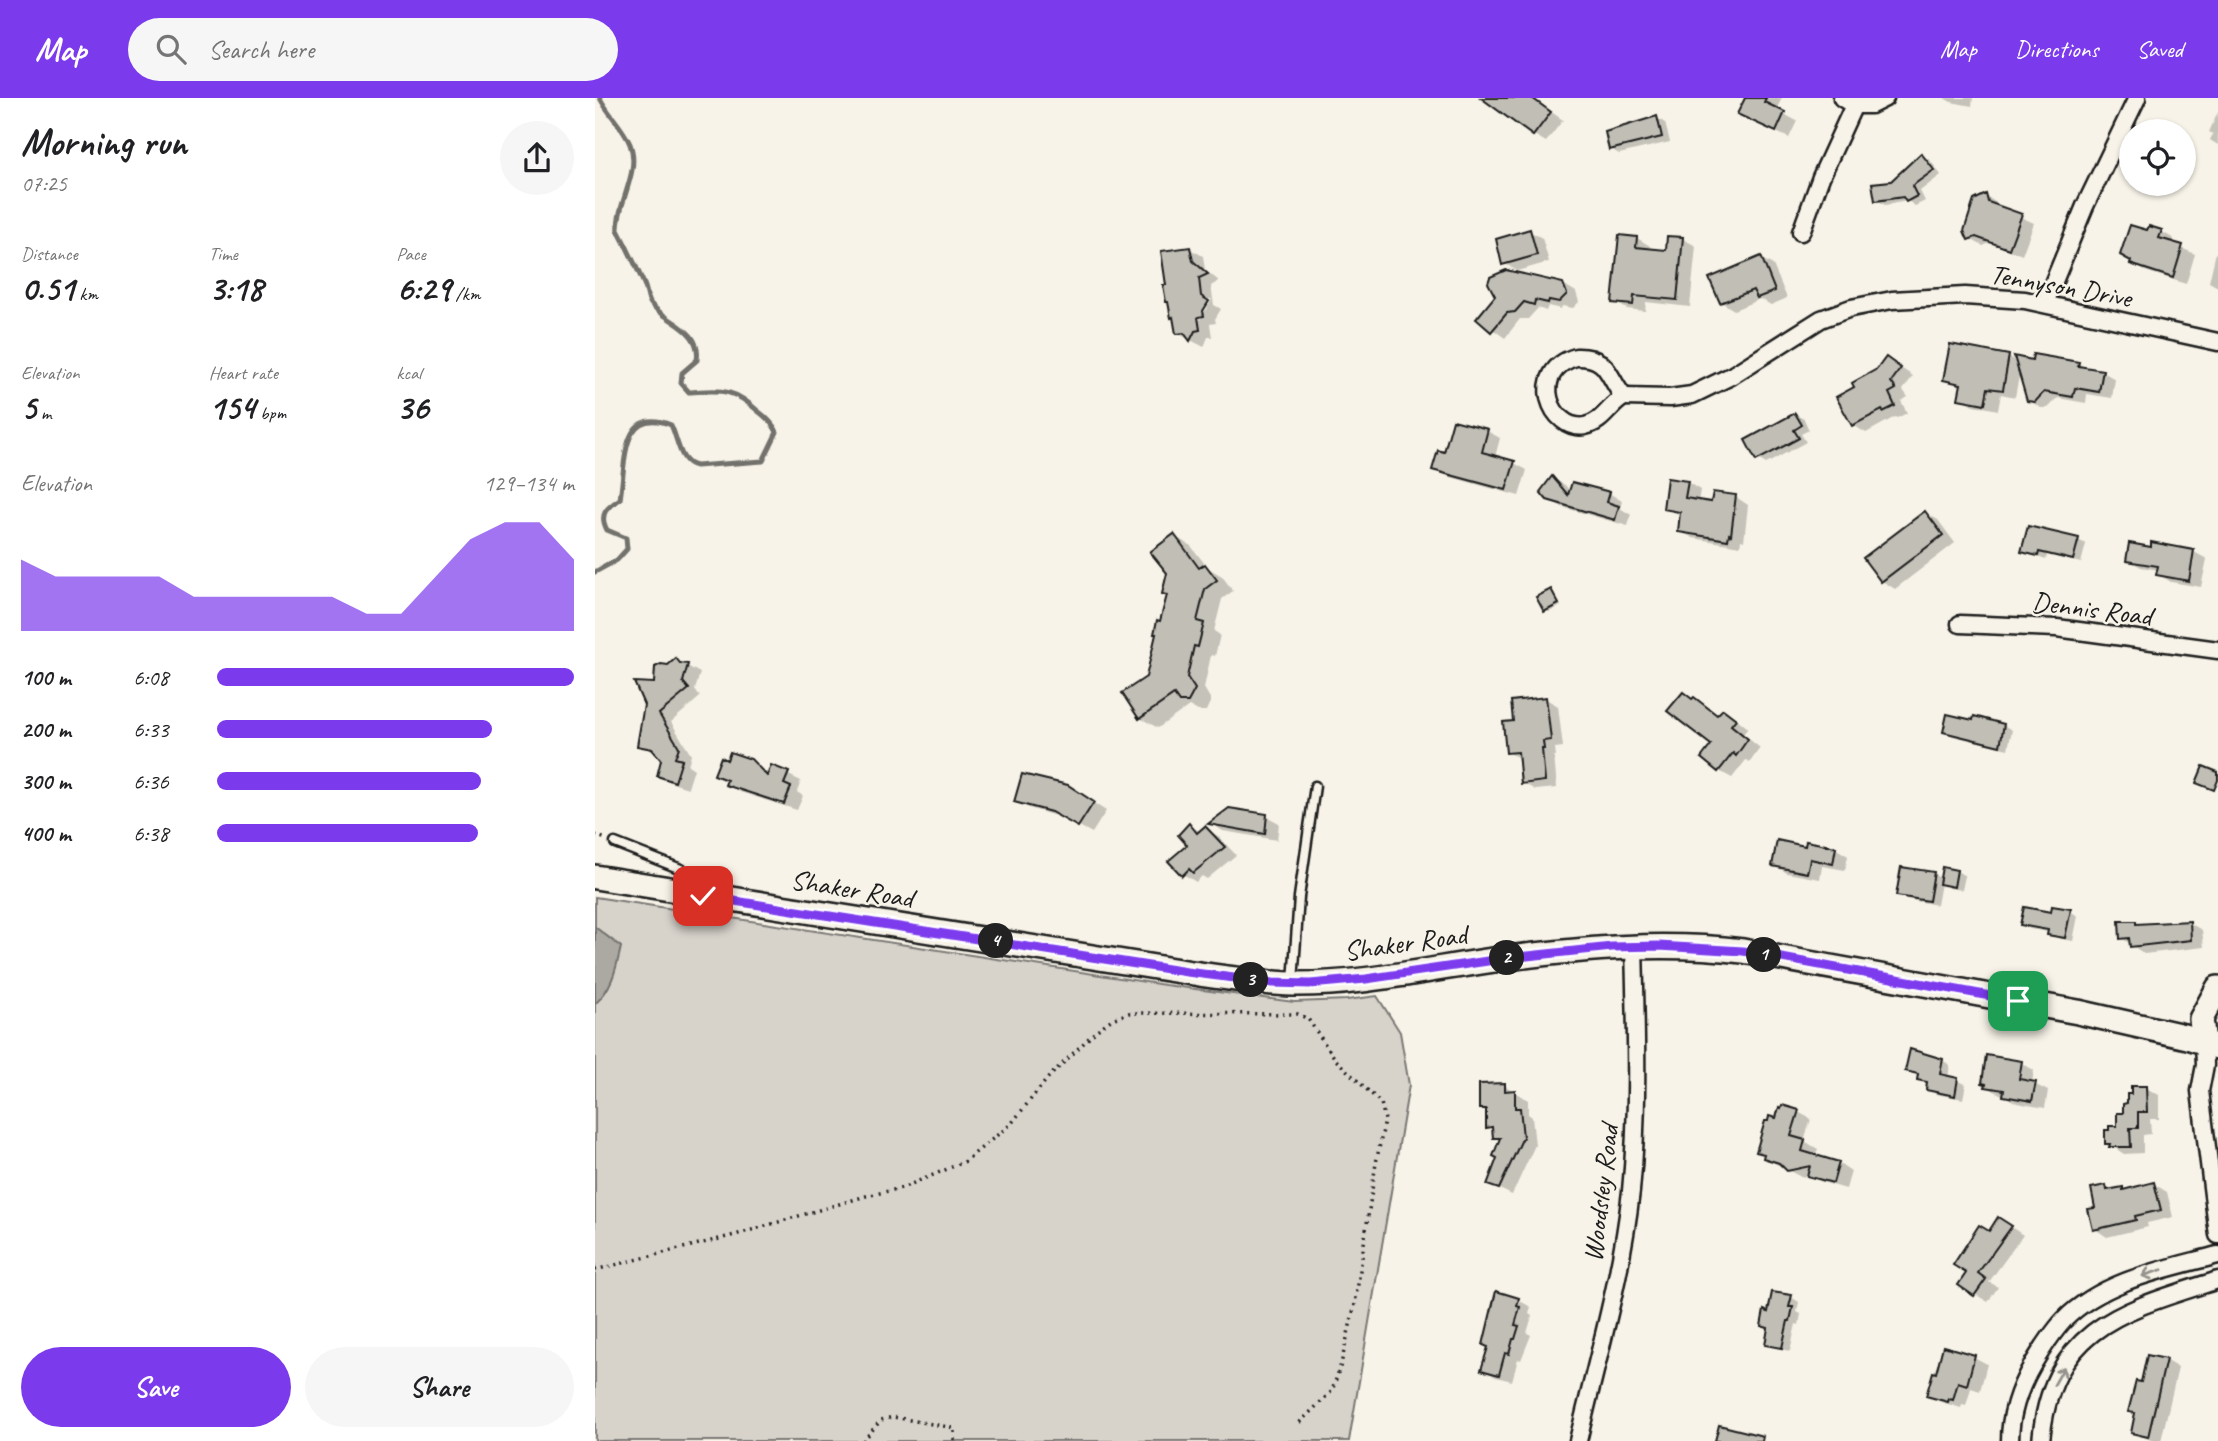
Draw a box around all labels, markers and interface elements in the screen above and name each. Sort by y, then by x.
search box [128,18,618,81]
text: Map [35,28,86,70]
icon: search [152,30,190,68]
text: Search here [208,33,314,66]
text: Map [1940,34,1977,64]
text: Directions [2015,34,2098,64]
text: Saved [2136,34,2183,64]
text: Morning run [21,119,187,166]
map controls [2119,119,2196,196]
button: locate [2119,119,2196,196]
button: share [500,121,574,195]
text: 07:25 [21,169,67,198]
text: Distance [21,242,78,266]
text: Time [209,242,238,266]
text: Pace [396,242,426,266]
street label: Tennyson Drive [1988,256,2136,315]
text: 0.51 [21,266,75,311]
text: 3:18 [209,266,263,311]
text: 6:29 [396,266,451,311]
text: km [75,282,98,306]
text: /km [451,282,480,306]
text: Elevation [21,361,79,385]
text: Heart rate [209,361,278,385]
text: kcal [396,361,421,385]
text: 5 [21,385,36,430]
text: 154 [209,385,255,430]
text: 36 [396,385,429,430]
text: m [36,401,51,425]
text: bpm [255,401,286,425]
text: Elevation [21,469,92,498]
text: 129–134 m [483,469,574,498]
street label: Dennis Road [2030,584,2158,634]
text: 100 m [21,663,71,692]
text: 6:08 [133,663,169,692]
text: 200 m [21,715,71,744]
text: 6:33 [133,715,169,744]
text: 300 m [21,767,71,796]
text: 6:36 [133,767,169,796]
text: 400 m [21,819,71,848]
text: 6:38 [133,819,169,848]
street label: Shaker Road [788,862,920,916]
pin [673,866,733,926]
icon: check [684,877,722,915]
street label: Shaker Road [1342,916,1473,968]
pin: 4 [979,924,1013,958]
text: 4 [991,928,1000,952]
pin: 1 [1747,938,1781,972]
pin: 2 [1489,940,1525,976]
text: 1 [1759,942,1768,966]
text: 2 [1502,945,1511,969]
pin: 3 [1233,962,1269,998]
text: 3 [1246,967,1255,991]
pin [1988,971,2048,1031]
icon: arrive [1999,982,2037,1020]
street label: Woodsley Road [1575,1119,1627,1263]
one-way arrow [2142,1268,2164,1281]
button: Save [21,1347,291,1427]
button: Share [305,1347,574,1427]
one-way arrow [2053,1366,2066,1387]

